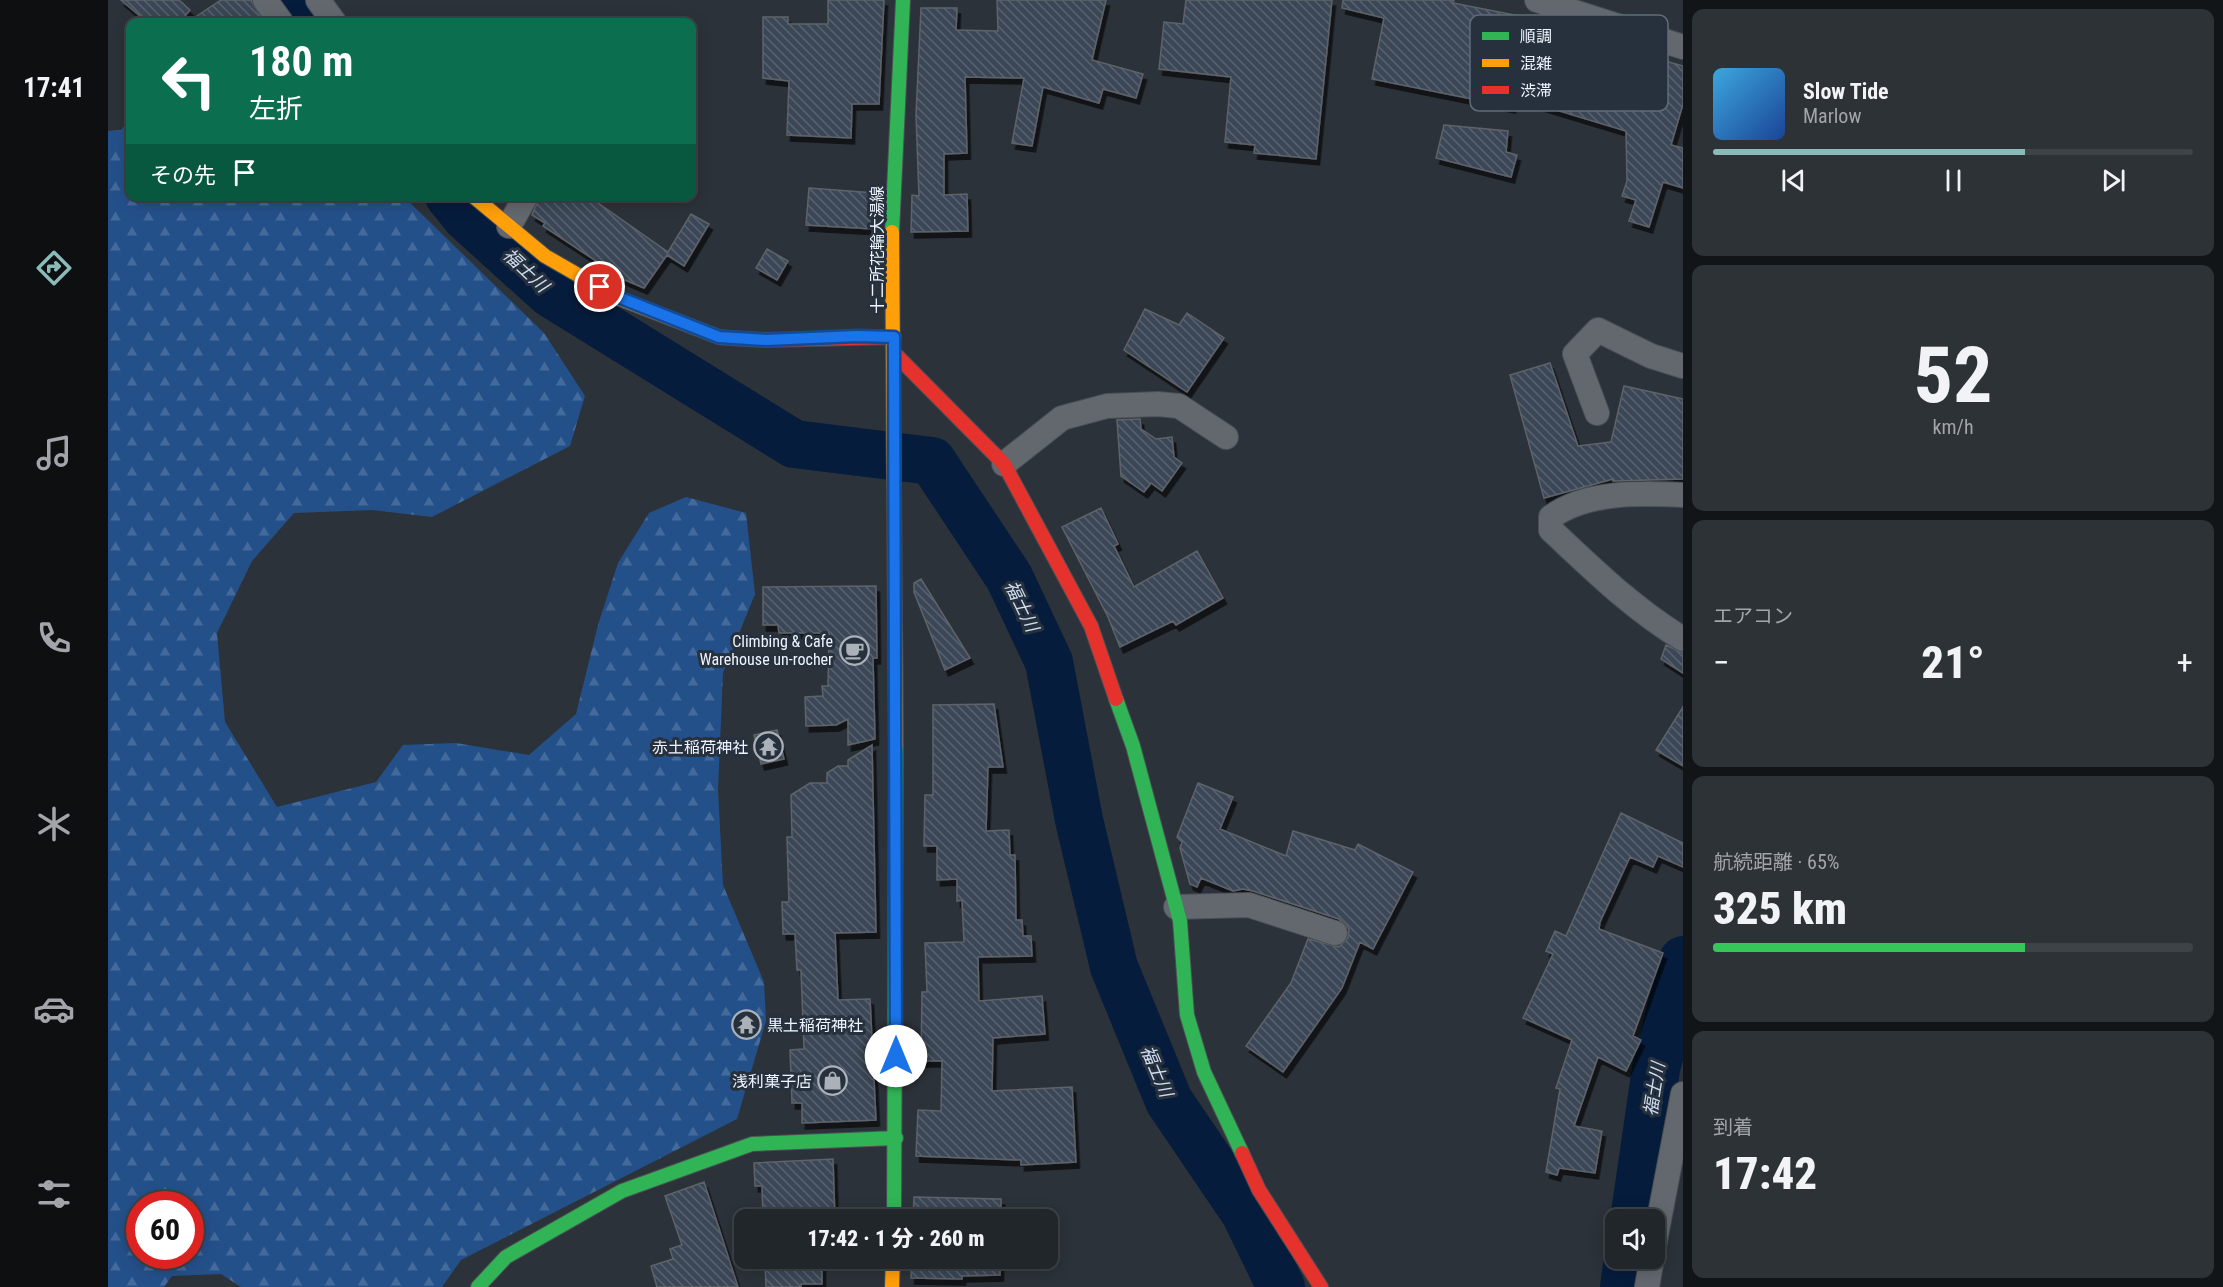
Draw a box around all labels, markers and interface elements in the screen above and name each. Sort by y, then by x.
legend [1470,15,1668,111]
text: 順調 [1520,27,1552,46]
text: 180 m [249,37,354,86]
icon: left [150,42,228,120]
text: 混雑 [1520,54,1552,73]
text: 17:41 [23,72,85,104]
text: Slow Tide [1803,79,1889,104]
text: 渋滞 [1520,81,1552,100]
text: 左折 [249,93,303,125]
text: Marlow [1803,104,1861,128]
icon: arrive [228,156,261,189]
text: その先 [150,163,216,188]
icon: previous [1777,164,1810,197]
icon: pause [1937,164,1970,197]
icon: next [2097,164,2130,197]
street label: 十二所花輪大湯線 [868,186,887,314]
water label: 福士川 [499,244,554,297]
icon: directions [33,247,75,289]
pin [574,261,625,312]
icon: arrive [583,270,616,303]
text: 52 [1914,330,1992,421]
text: km/h [1932,415,1974,439]
icon: music [33,432,75,474]
water label: 福士川 [1001,577,1044,637]
text: エアコン [1713,604,1793,628]
icon: phone [33,617,75,659]
place label: Climbing & Cafe Warehouse un-rocher [700,632,833,669]
cafe icon: Climbing & Cafe Warehouse un-rocher [838,634,870,666]
text: 21° [1921,636,1985,689]
text: − [1713,643,1730,682]
text: + [2177,643,2193,682]
temple icon: 赤土稲荷神社 [753,731,785,763]
place label: 赤土稲荷神社 [652,738,748,757]
icon: climate [33,803,75,845]
text: 航続距離 · 65% [1713,850,1839,874]
text: 325 km [1713,882,1847,935]
icon: car [33,988,75,1030]
temple icon: 黒土稲荷神社 [730,1009,762,1041]
place label: 黒土稲荷神社 [767,1016,863,1035]
position arrow [864,1024,928,1088]
water label: 福士川 [1137,1042,1178,1102]
water label: 福士川 [1639,1059,1669,1117]
shop icon: 浅利菓子店 [817,1065,849,1097]
place label: 浅利菓子店 [732,1072,812,1091]
text: 到着 [1713,1115,1753,1139]
text: 17:42 [1713,1147,1817,1200]
icon: filters [33,1173,75,1215]
speed limit sign: 60 [126,1191,204,1269]
map controls [1605,1209,1665,1269]
button: sound [1605,1209,1665,1269]
text: 17:42 · 1 分 · 260 m [807,1226,985,1251]

